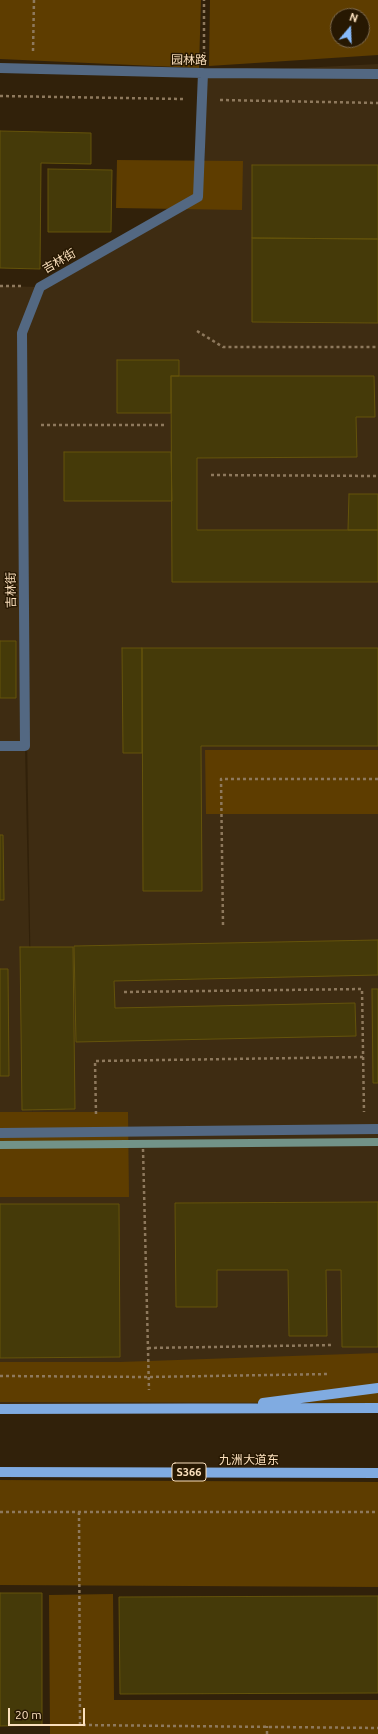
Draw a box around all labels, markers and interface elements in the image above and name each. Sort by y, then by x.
north arrow [330,8,370,48]
text: N [348,11,359,25]
street label: 园林路 [171,52,207,68]
street label: 吉林街 [40,246,78,276]
street label: 吉林街 [3,572,19,608]
street label: 九洲大道东 [219,1453,279,1467]
road number: S366 [172,1463,206,1481]
scale bar [10,1700,87,1726]
text: 20 m [15,1708,42,1721]

